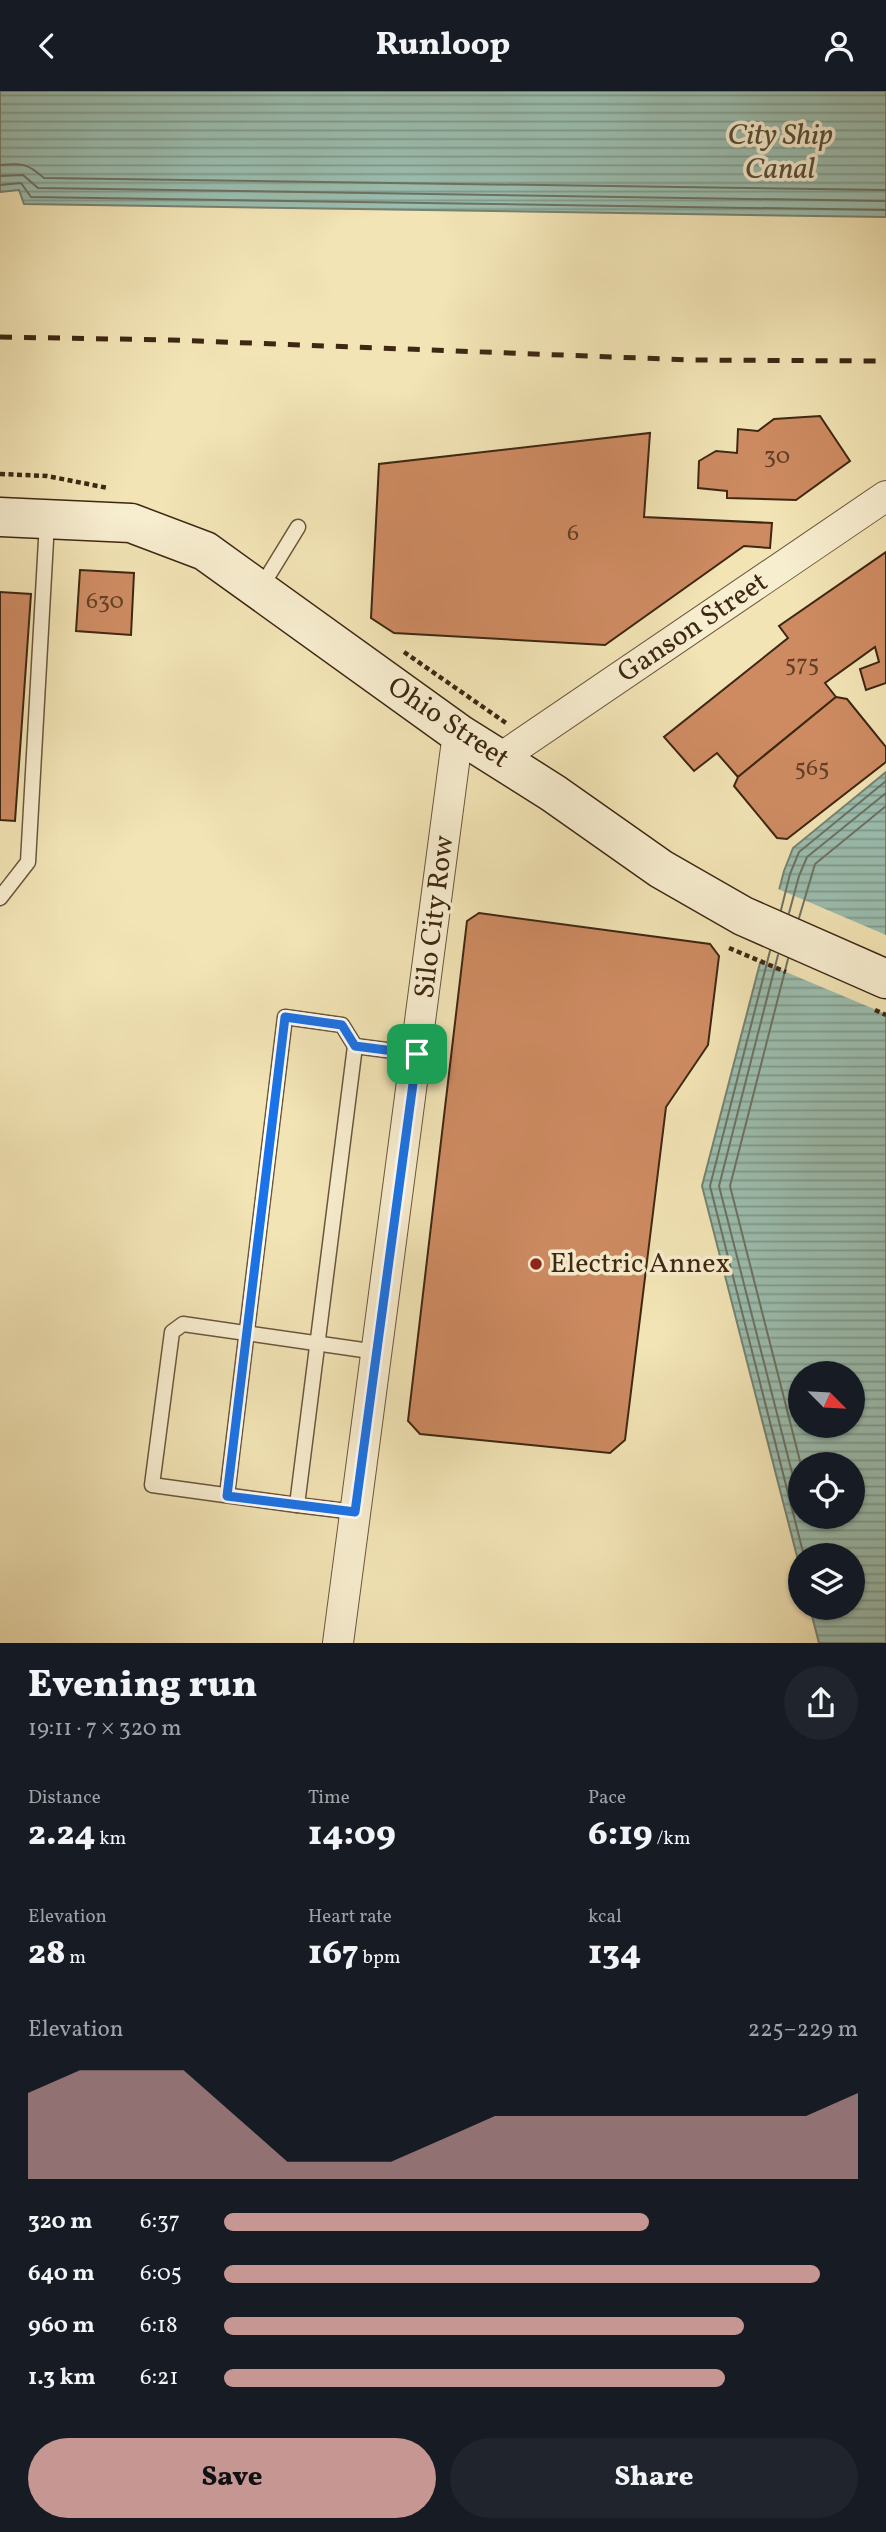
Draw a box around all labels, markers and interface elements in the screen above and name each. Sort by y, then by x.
text: Runloop [376,24,510,68]
icon: back [28,27,66,65]
icon: person [820,27,858,65]
water label: City Ship Canal [727,115,833,191]
house number: 30 [764,440,790,474]
house number: 6 [567,517,579,551]
street label: Ganson Street [610,563,776,693]
house number: 630 [86,585,124,619]
house number: 575 [785,648,819,682]
street label: Ohio Street [379,668,517,778]
house number: 565 [794,752,830,786]
street label: Silo City Row [406,833,464,1001]
pin [387,1024,447,1084]
icon: arrive [398,1035,436,1073]
place label: Electric Annex [550,1245,730,1284]
marker: Electric Annex [528,1256,544,1272]
north arrow [788,1361,864,1439]
map controls [788,1361,865,1620]
button: locate [788,1452,865,1529]
button: layers [788,1543,865,1620]
text: Evening run [28,1660,258,1713]
button: share [784,1666,858,1740]
text: 19:11 · 7 × 320 m [28,1713,182,1745]
text: Distance [28,1785,101,1811]
text: Time [308,1785,350,1811]
text: Pace [588,1785,626,1811]
text: 2.24 [28,1811,95,1859]
text: 14:09 [308,1811,396,1859]
text: 6:19 [588,1811,653,1859]
text: km [95,1826,126,1852]
text: /km [653,1826,690,1852]
text: Elevation [28,1904,107,1930]
text: Heart rate [308,1904,392,1930]
text: kcal [588,1904,622,1930]
text: 28 [28,1930,66,1978]
text: 167 [308,1930,359,1978]
text: 134 [588,1930,641,1978]
text: m [66,1945,86,1971]
text: bpm [359,1945,401,1971]
text: Elevation [28,2014,124,2046]
text: 225–229 m [748,2014,858,2046]
text: 320 m [28,2206,93,2238]
text: 6:37 [140,2206,180,2238]
text: 640 m [28,2258,95,2290]
text: 6:05 [140,2258,182,2290]
text: 960 m [28,2310,95,2342]
text: 6:18 [140,2310,178,2342]
text: 1.3 km [28,2362,96,2394]
text: 6:21 [140,2362,178,2394]
button: Save [28,2438,436,2518]
button: Share [450,2438,858,2518]

